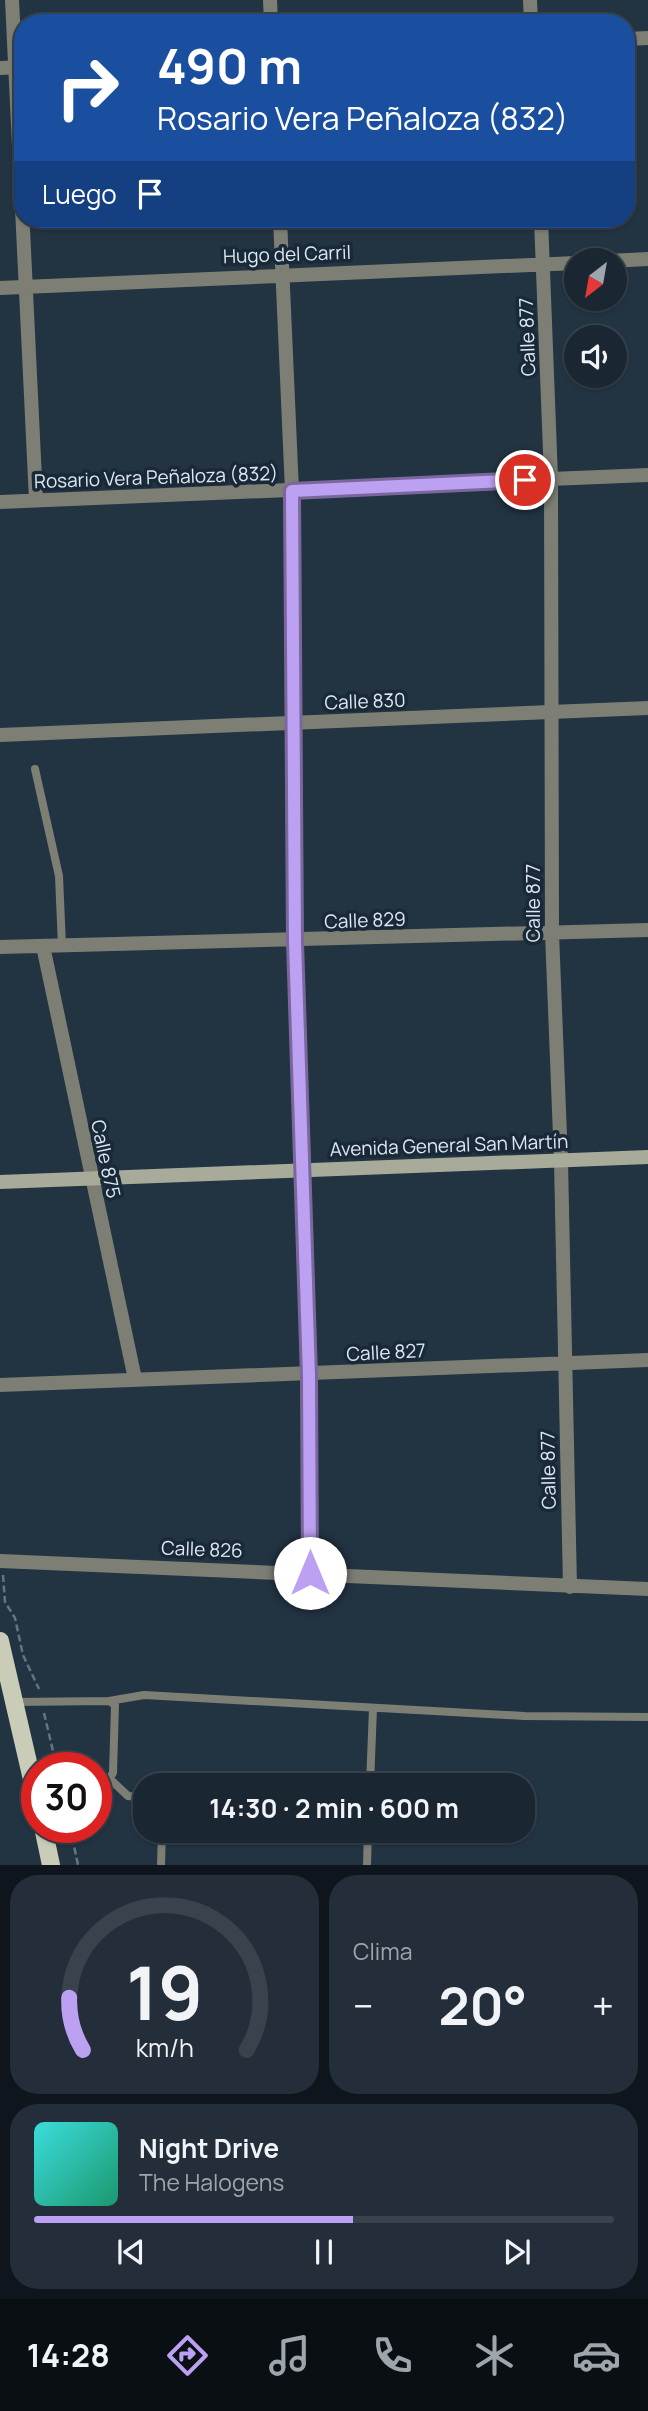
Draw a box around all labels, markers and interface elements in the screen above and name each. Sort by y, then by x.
text: 490 m [157,32,302,99]
icon: right [42,42,133,133]
text: Rosario Vera Peñaloza (832) [157,96,568,140]
icon: arrive [131,175,169,213]
text: Luego [42,176,117,212]
street label: Hugo del Carril [223,239,351,269]
north arrow [564,248,626,312]
map controls [564,248,627,388]
street label: Calle 877 [513,297,541,377]
button: sound [564,325,627,388]
pin [495,450,555,510]
street label: Rosario Vera Peñaloza (832) [33,460,279,494]
icon: arrive [506,461,544,499]
street label: Calle 830 [324,687,406,715]
street label: Calle 877 [520,864,546,942]
street label: Calle 829 [324,906,406,934]
street label: Calle 875 [85,1117,127,1201]
street label: Avenida General San Martín [329,1128,569,1162]
street label: Calle 827 [346,1337,426,1367]
street label: Calle 877 [534,1431,562,1509]
street label: Calle 826 [161,1535,243,1563]
position arrow [273,1536,347,1610]
speed limit sign: 30 [21,1752,112,1843]
text: 14:30 · 2 min · 600 m [209,1790,459,1826]
text: Clima [353,1935,412,1967]
text: 19 [126,1943,203,2043]
text: 20° [439,1970,527,2041]
text: − [353,1979,374,2031]
text: + [592,1979,614,2031]
text: km/h [135,2030,194,2065]
text: Night Drive [139,2130,279,2166]
text: The Halogens [139,2166,284,2198]
icon: previous [112,2233,150,2271]
icon: pause [305,2233,343,2271]
icon: next [498,2233,536,2271]
icon: directions [163,2331,212,2380]
icon: music [265,2331,314,2380]
icon: phone [368,2331,417,2380]
icon: climate [470,2331,519,2380]
icon: car [572,2331,621,2380]
text: 14:28 [27,2333,110,2377]

